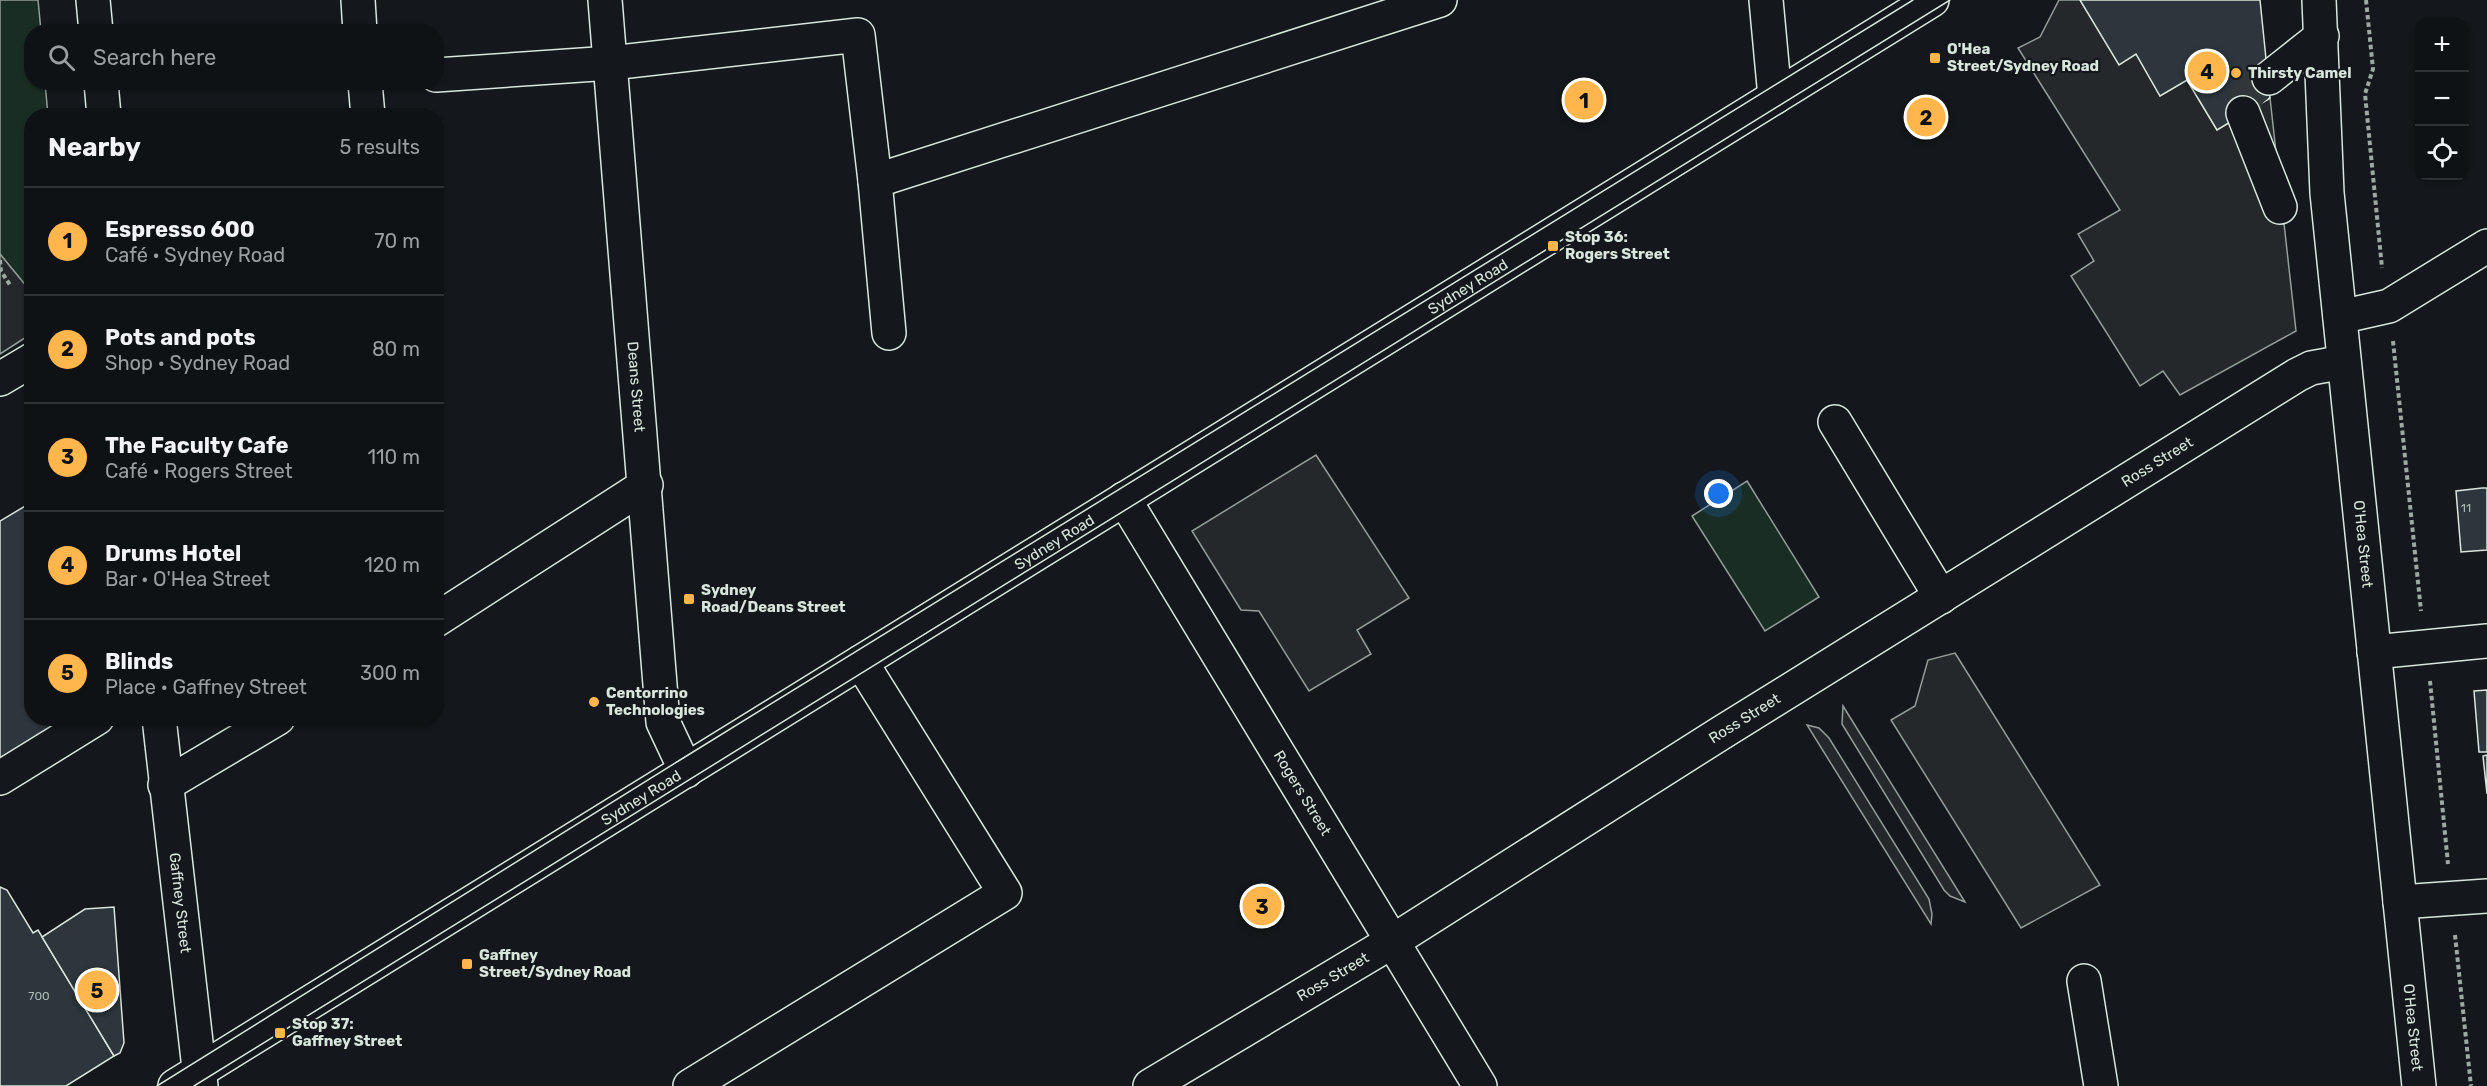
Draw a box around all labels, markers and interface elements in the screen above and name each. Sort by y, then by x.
map controls [2415,18,2469,180]
button: + [2415,18,2469,72]
search box [24,24,444,90]
place label: O'Hea Street/Sydney Road [1947,40,2099,75]
icon: search [45,41,78,74]
text: Search here [93,44,216,71]
pin: 4 [2188,48,2226,94]
marker: O'Hea Street/Sydney Road [1928,51,1942,65]
place label: Thirsty Camel [2248,64,2351,82]
marker: Thirsty Camel [2229,66,2243,80]
button: − [2415,72,2469,126]
pin: 1 [1564,78,1604,122]
pin: 2 [1906,94,1946,140]
button: locate [2415,126,2469,180]
text: Nearby [48,132,141,163]
text: 5 results [339,135,420,159]
text: Espresso 600 [105,216,255,243]
place label: Stop 36: Rogers Street [1565,228,1670,263]
text: 1 [63,229,72,253]
text: 70 m [374,229,420,253]
marker: Stop 36: Rogers Street [1546,239,1560,253]
text: Café · Sydney Road [105,243,285,267]
street label: Sydney Road [1425,255,1511,318]
text: Pots and pots [105,324,256,351]
text: 2 [61,337,74,361]
text: 80 m [372,337,420,361]
street label: Deans Street [623,341,649,433]
text: Shop · Sydney Road [105,351,290,375]
text: The Faculty Cafe [105,432,289,459]
street label: Ross Street [2118,433,2196,491]
text: 3 [61,445,74,469]
text: 110 m [368,445,420,469]
text: Café · Rogers Street [105,459,293,483]
your location [1704,479,1733,508]
street label: O'Hea Street [2350,499,2377,589]
house number: 11 [2461,501,2471,515]
street label: Sydney Road [1011,511,1098,574]
text: Drums Hotel [105,540,241,567]
text: 4 [61,553,74,577]
text: 120 m [364,553,420,577]
text: Bar · O'Hea Street [105,567,270,591]
place label: Sydney Road/Deans Street [701,581,846,616]
marker: Sydney Road/Deans Street [682,592,696,606]
text: Blinds [105,648,173,675]
text: 5 [61,661,74,685]
text: 300 m [360,661,420,685]
text: Place · Gaffney Street [105,675,307,699]
place label: Centorrino Technologies [606,684,705,719]
street label: Ross Street [1705,689,1784,747]
marker: Centorrino Technologies [587,695,601,709]
street label: Rogers Street [1270,747,1335,839]
street label: Sydney Road [598,766,684,829]
street label: Gaffney Street [165,852,195,954]
pin: 3 [1242,884,1282,928]
place label: Gaffney Street/Sydney Road [479,946,631,981]
street label: Ross Street [1294,948,1372,1005]
marker: Gaffney Street/Sydney Road [460,957,474,971]
pin: 5 [78,968,116,1012]
street label: O'Hea Street [2400,983,2426,1072]
house number: 700 [28,989,50,1003]
place label: Stop 37: Gaffney Street [292,1015,402,1050]
marker: Stop 37: Gaffney Street [273,1026,287,1040]

